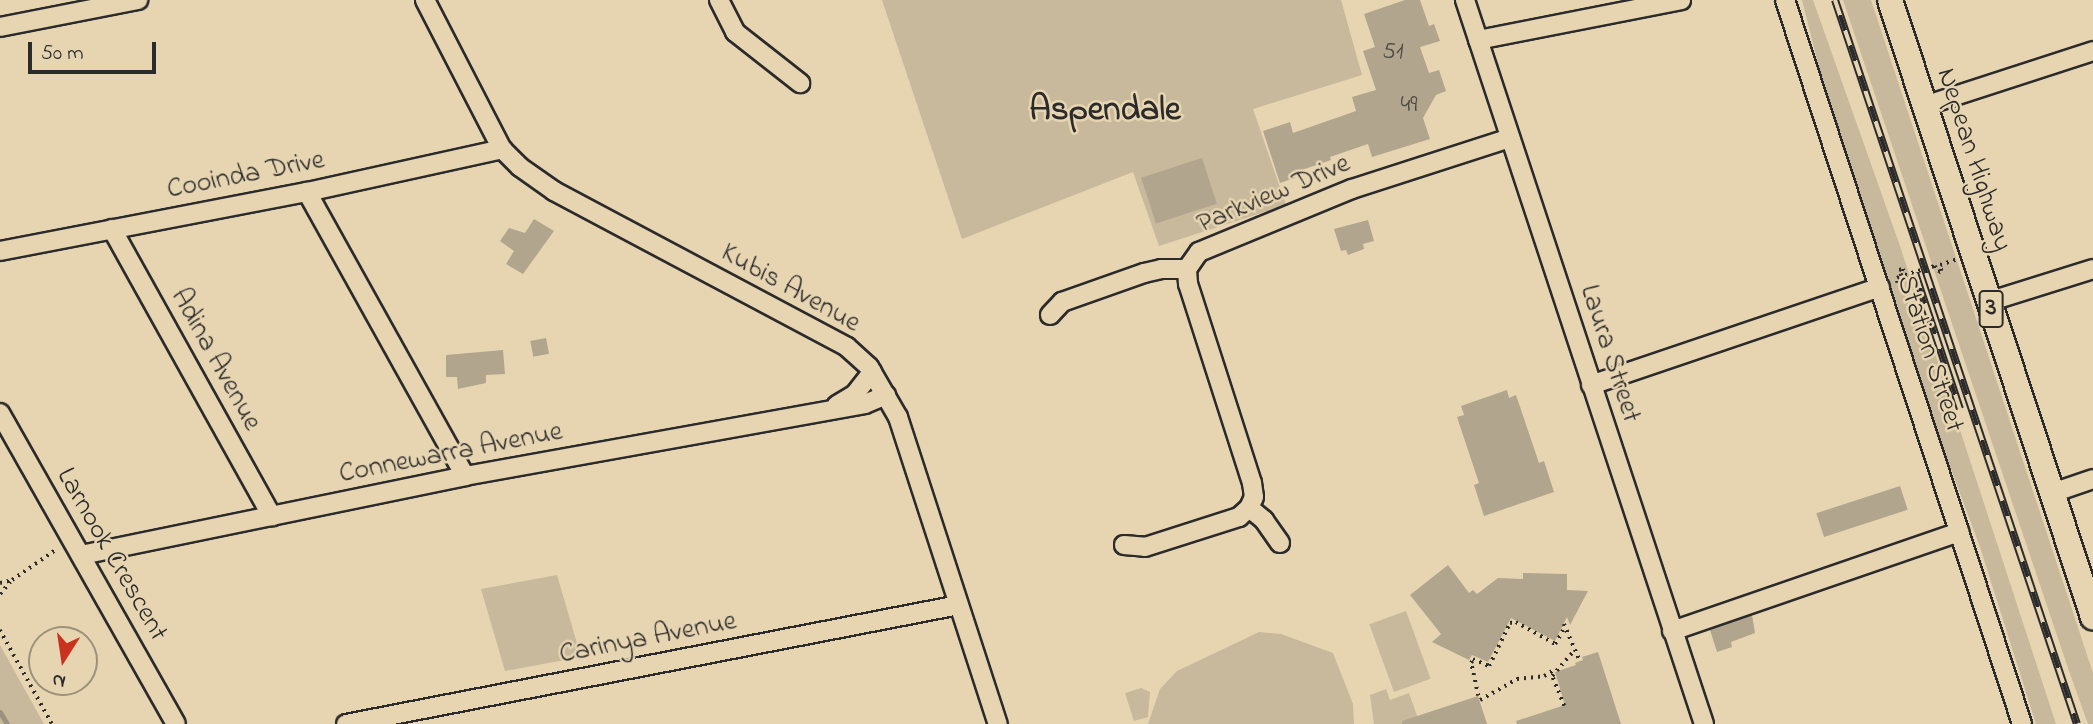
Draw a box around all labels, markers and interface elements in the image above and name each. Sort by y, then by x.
scale bar [32,28,159,72]
text: 50 m [41,39,84,69]
house number: 51 [1382,39,1404,67]
street label: Nepean Highway [1928,64,2018,256]
district label: Aspendale [1029,90,1181,132]
house number: 49 [1400,92,1418,120]
street label: Cooinda Drive [164,144,328,208]
street label: Parkview Drive [1192,148,1356,242]
street label: Kubis Avenue [714,237,866,341]
street label: Station Street [1888,271,1970,437]
street label: Laura Street [1571,281,1647,427]
street label: Adina Avenue [162,283,268,437]
road number: 3 [1977,286,2005,332]
street label: Connewarra Avenue [336,416,566,492]
street label: Larnook Crescent [48,462,174,648]
street label: Carinya Avenue [557,605,739,673]
north arrow [28,626,98,696]
text: N [50,666,68,695]

